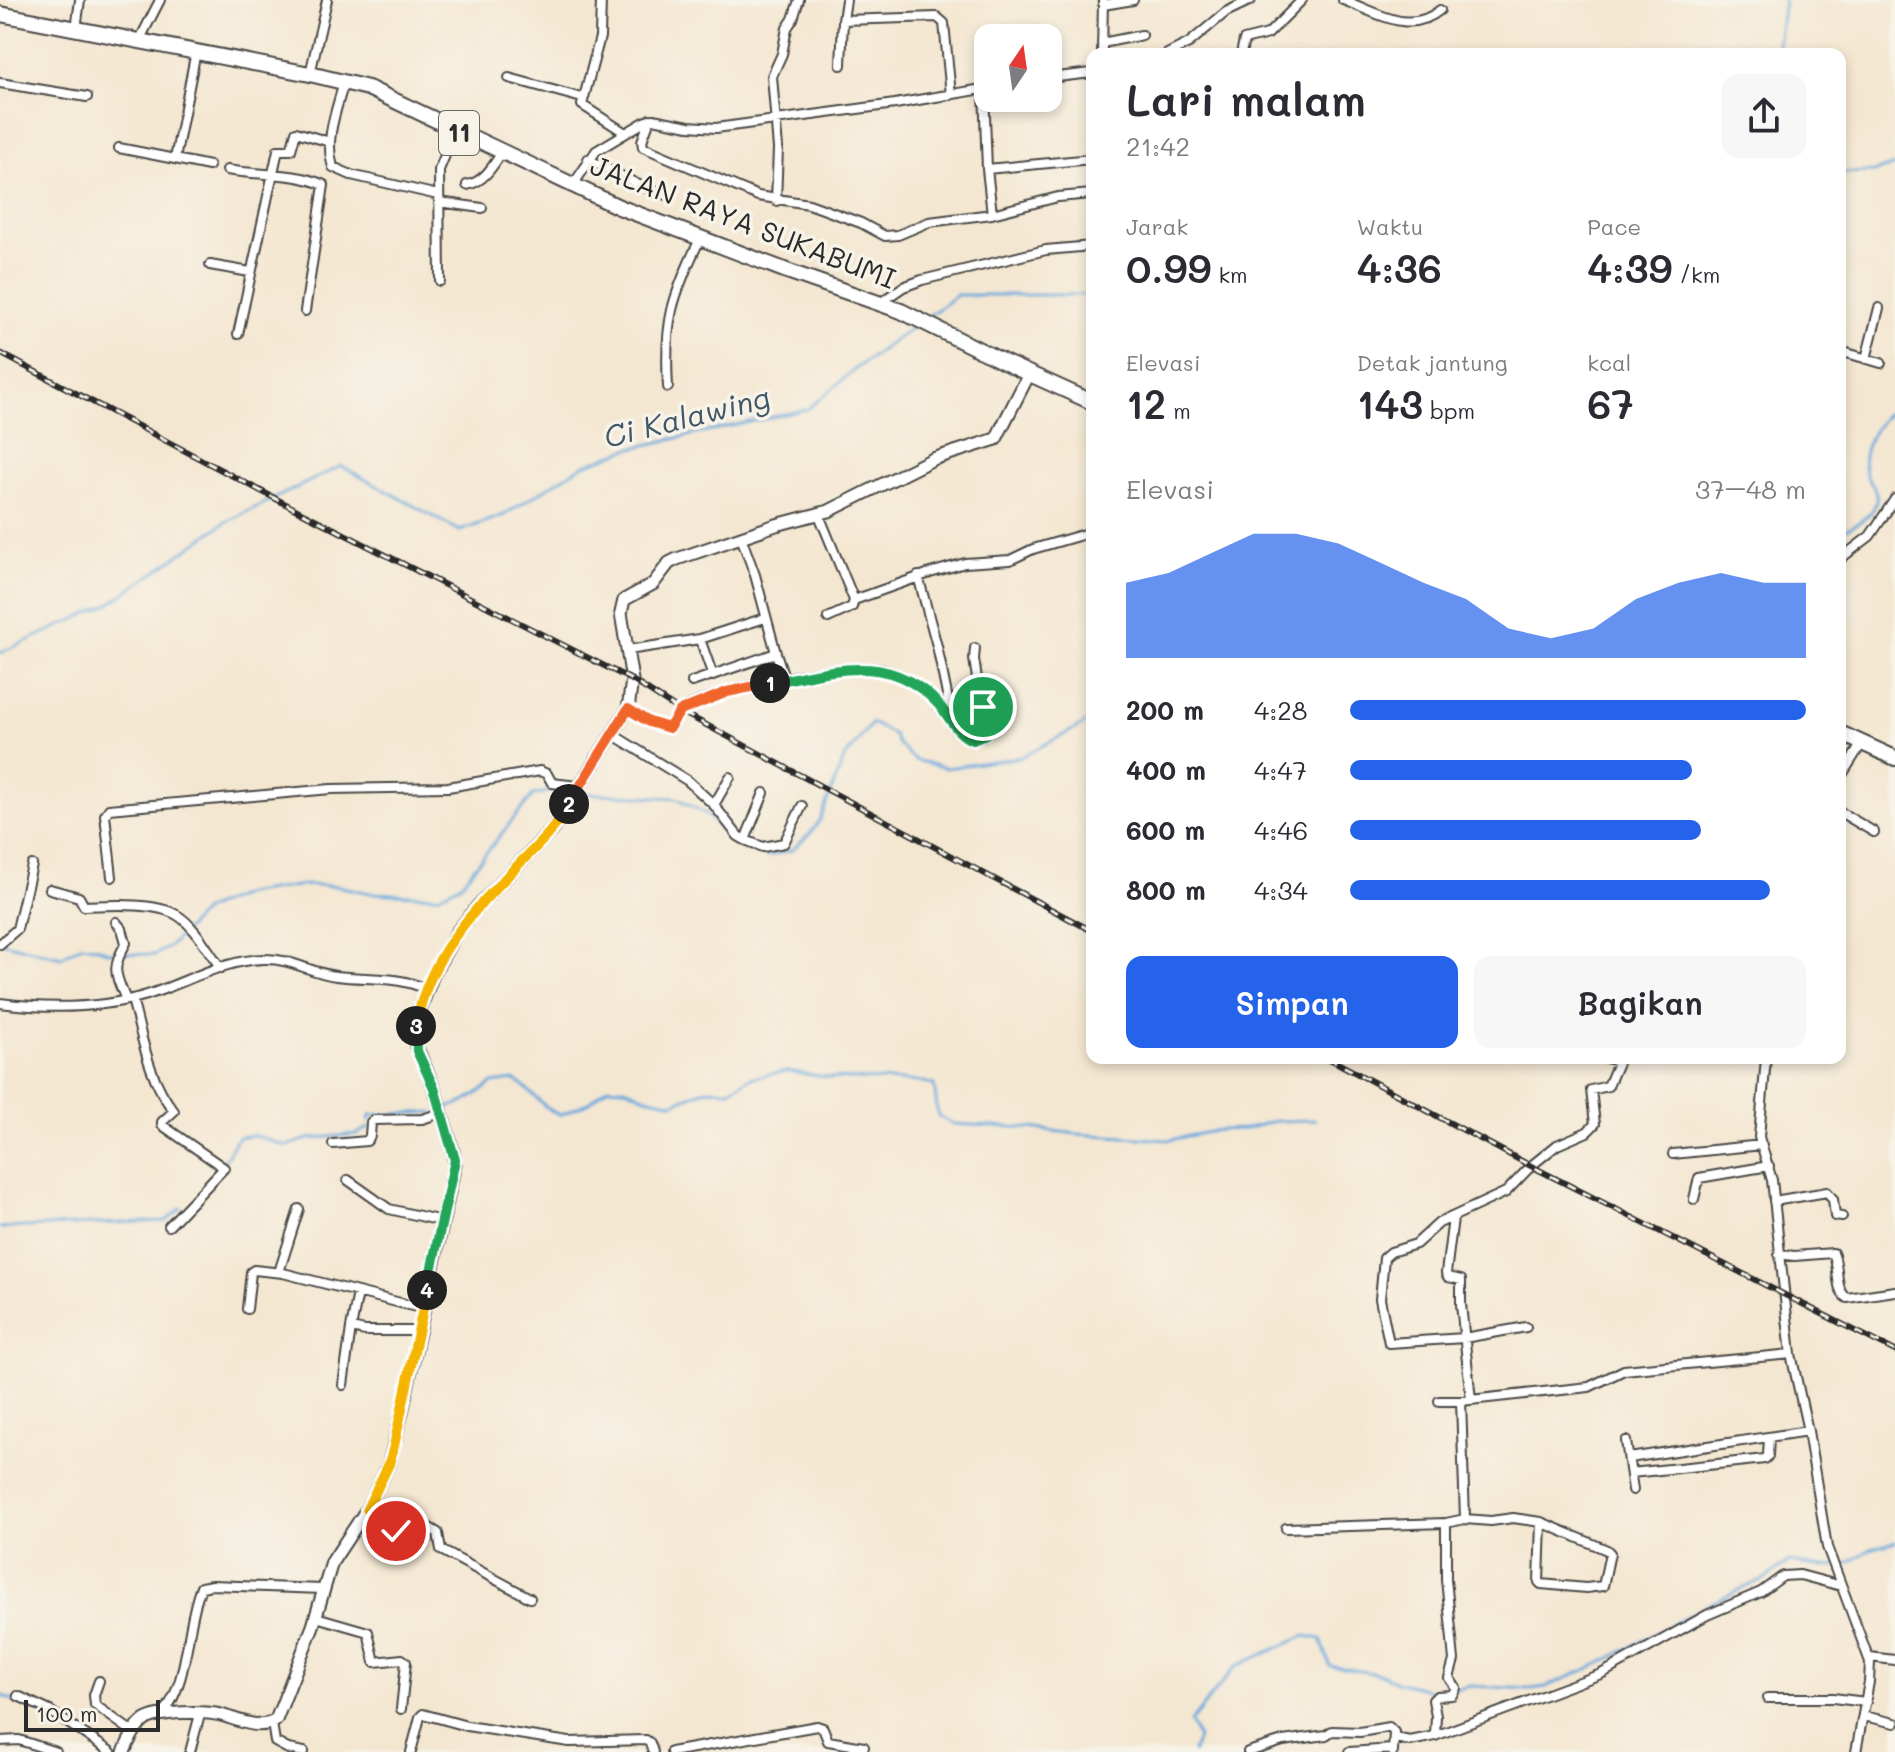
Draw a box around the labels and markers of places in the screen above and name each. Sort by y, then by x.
pin: 1 [750,663,790,703]
pin [949,673,1017,741]
pin: 2 [549,784,589,824]
pin: 3 [396,1006,436,1046]
pin: 4 [407,1270,447,1310]
pin [362,1497,430,1565]

